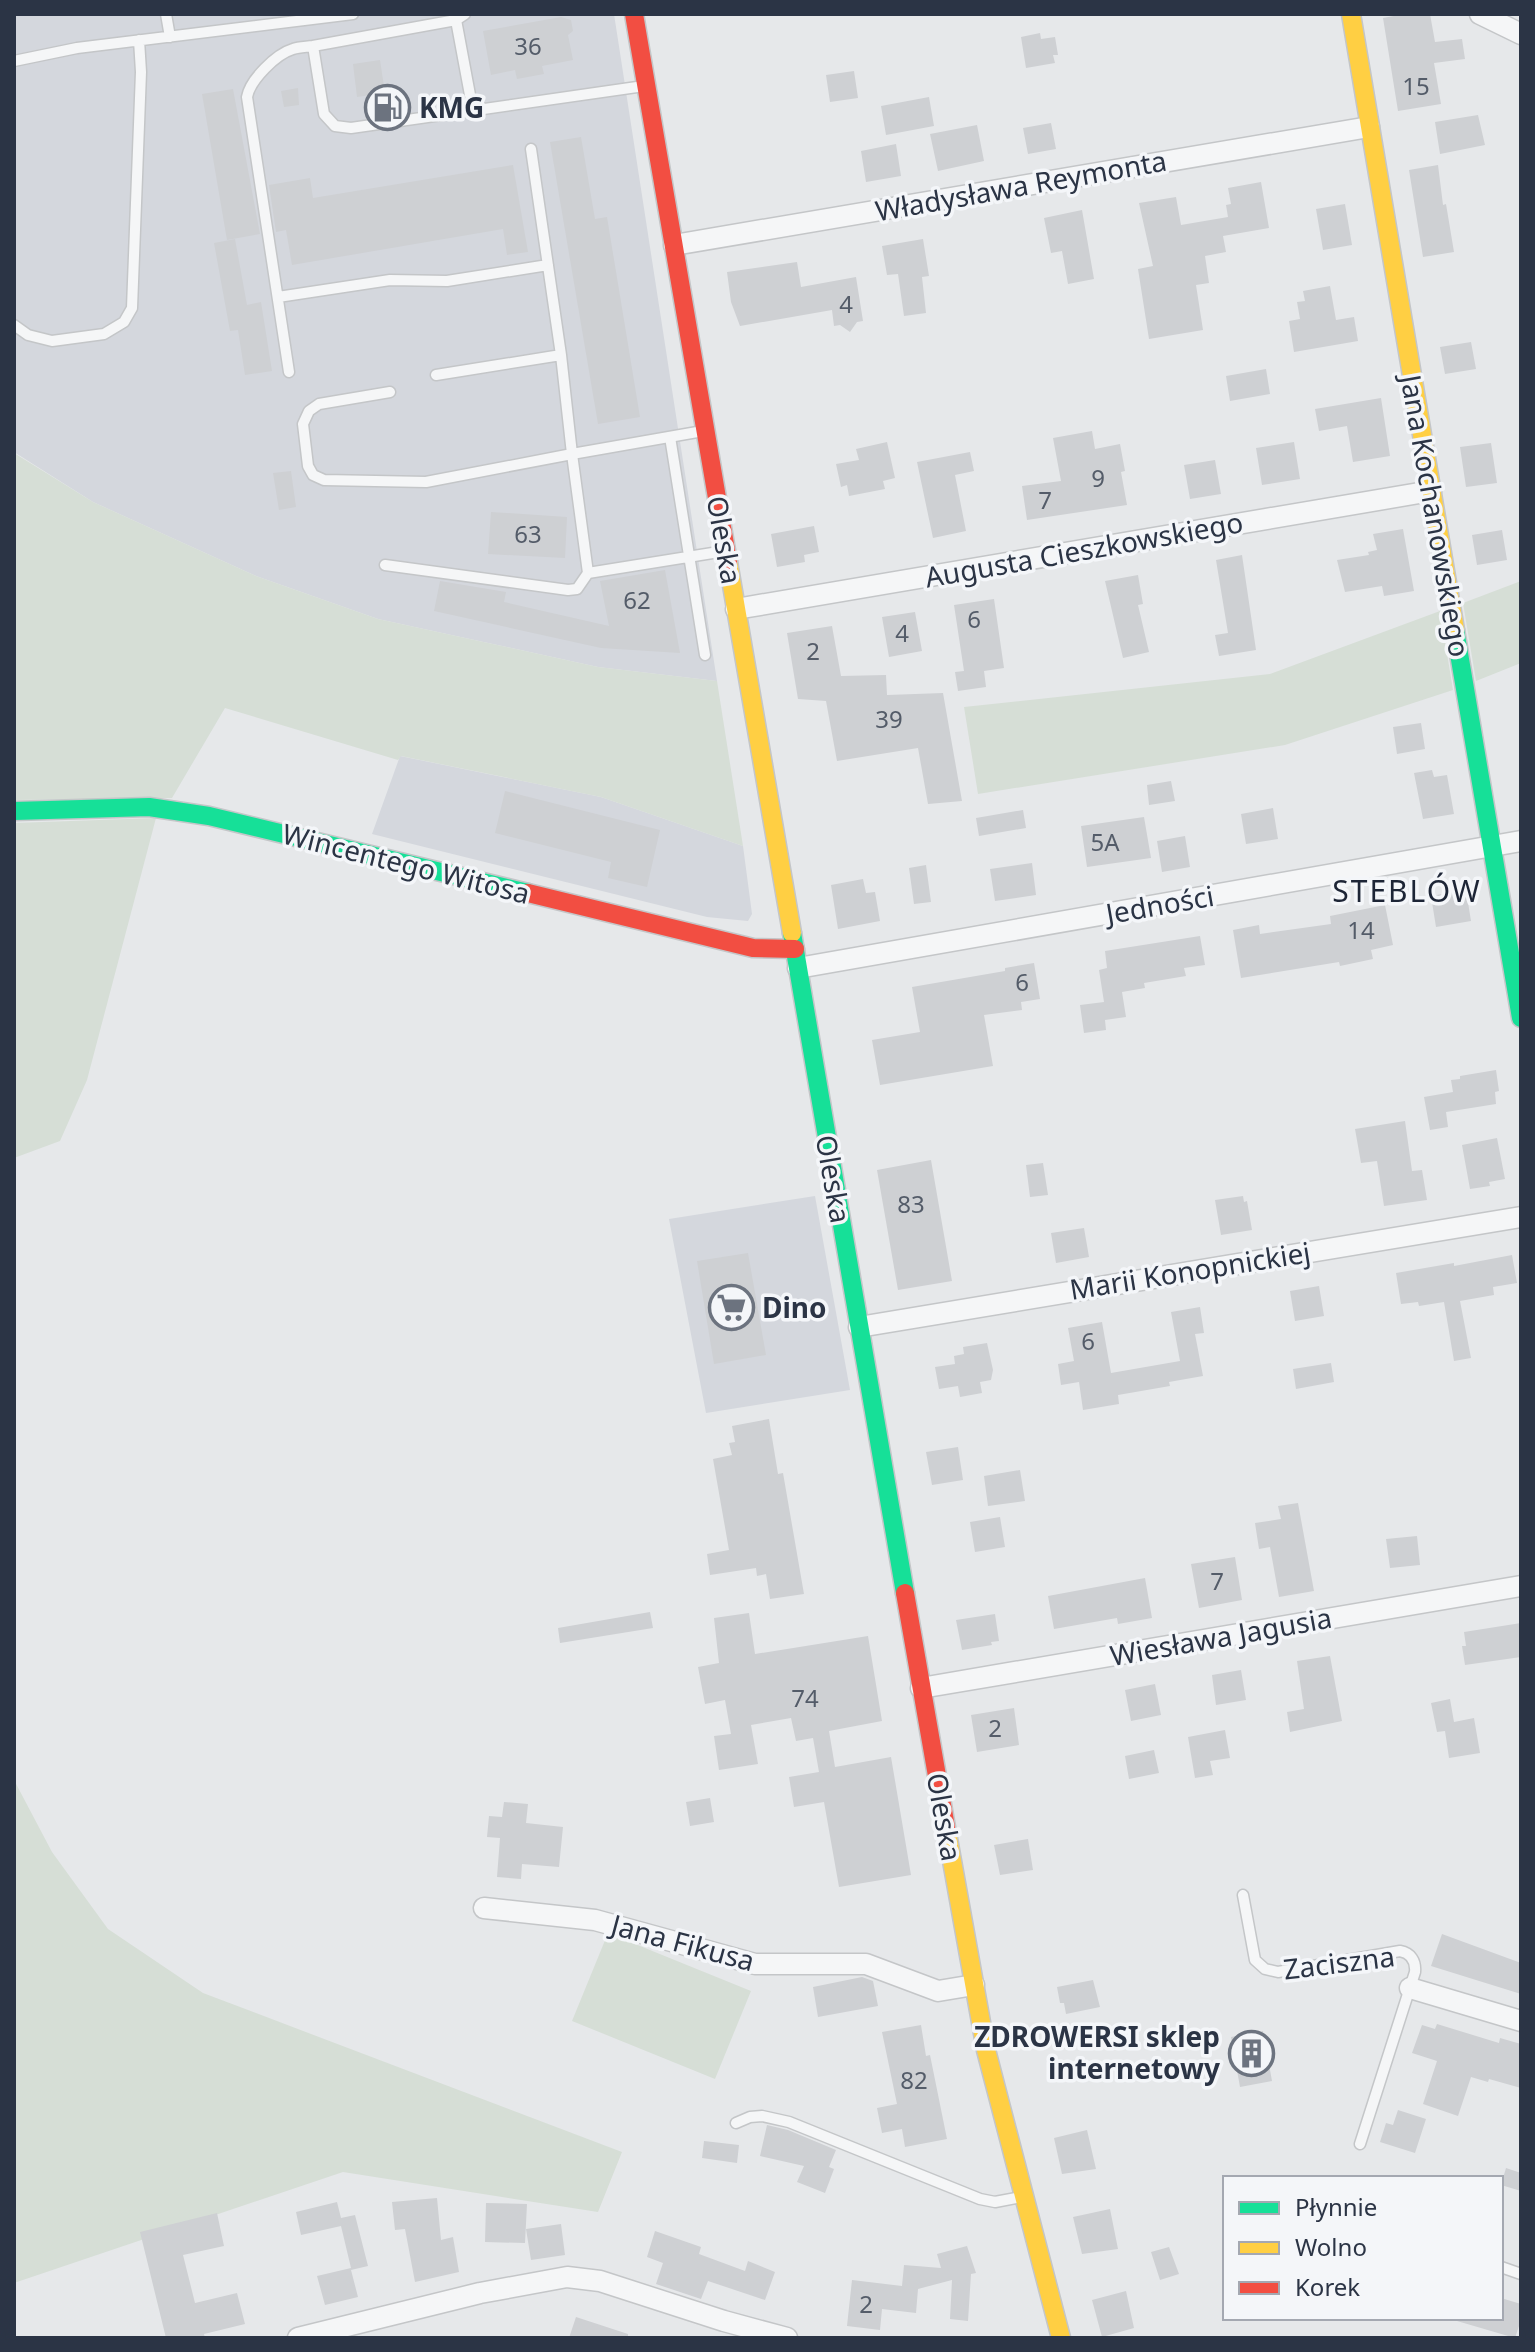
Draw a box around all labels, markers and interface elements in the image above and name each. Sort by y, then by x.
house number: 36 [514,29,542,62]
house number: 15 [1402,69,1430,102]
fuel station icon: KMG [364,84,412,132]
place label: KMG [419,88,484,126]
street label: Władysława Reymonta [872,141,1169,229]
house number: 4 [839,287,853,320]
street label: Jana Kochanowskiego [1392,369,1479,660]
house number: 9 [1091,461,1105,494]
house number: 7 [1038,483,1052,516]
street label: Oleska [699,493,751,587]
street label: Augusta Cieszkowskiego [922,502,1246,596]
house number: 63 [514,517,542,550]
house number: 62 [623,583,651,616]
house number: 6 [967,602,981,635]
house number: 4 [895,616,909,649]
house number: 2 [806,634,820,667]
house number: 39 [875,702,903,735]
street label: Wincentego Witosa [278,814,534,912]
house number: 5A [1090,825,1120,858]
district label: STEBLÓW [1332,870,1482,911]
street label: Jedności [1100,876,1217,933]
house number: 14 [1347,913,1375,946]
house number: 6 [1015,965,1029,998]
street label: Oleska [808,1132,860,1226]
house number: 83 [897,1187,925,1220]
street label: Marii Konopnickiej [1067,1232,1313,1308]
supermarket icon: Dino [707,1284,755,1332]
place label: Dino [762,1288,827,1326]
house number: 6 [1081,1324,1095,1357]
house number: 7 [1210,1564,1224,1597]
street label: Wiesława Jagusia [1107,1598,1335,1674]
house number: 74 [791,1681,819,1714]
house number: 2 [988,1711,1002,1744]
street label: Oleska [919,1770,971,1864]
street label: Jana Fikusa [605,1904,759,1979]
street label: Zaciszna [1281,1936,1397,1988]
place label: ZDROWERSI sklep internetowy [974,2017,1220,2087]
building icon: ZDROWERSI sklep internetowy [1227,2029,1275,2077]
house number: 82 [900,2063,928,2096]
legend [1223,2176,1503,2320]
text: Płynnie [1295,2190,1377,2223]
text: Wolno [1295,2230,1367,2263]
text: Korek [1295,2270,1360,2303]
house number: 2 [859,2287,873,2320]

